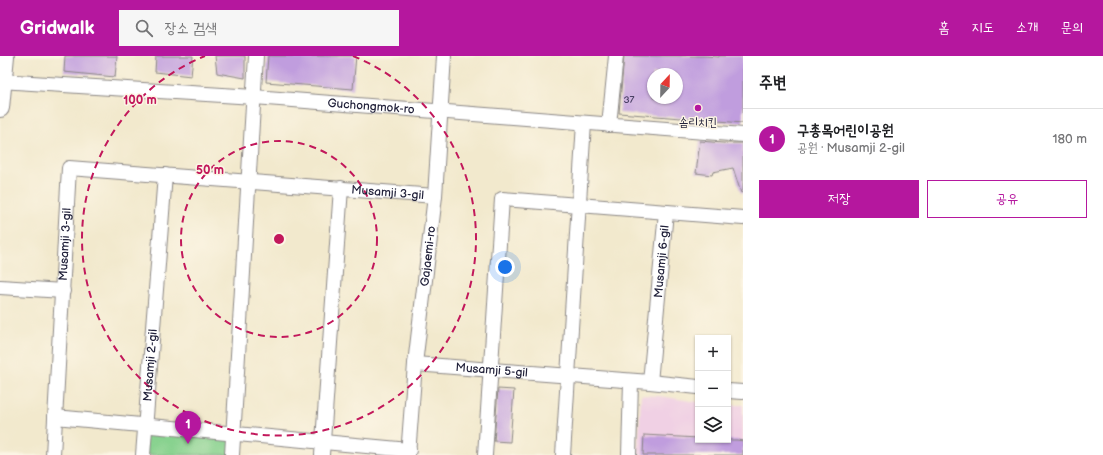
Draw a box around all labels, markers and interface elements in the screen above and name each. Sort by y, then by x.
search box [119,10,399,46]
text: Gridwalk [20,17,95,40]
icon: search [133,17,155,39]
text: 장소 검색 [165,19,217,38]
text: 홈 [938,19,949,36]
text: 지도 [971,19,994,36]
text: 소개 [1016,19,1038,36]
text: 문의 [1060,19,1083,36]
north arrow [647,68,683,104]
text: 주변 [759,73,786,93]
text: 100 m [123,93,157,108]
house number: 37 [623,94,635,106]
street label: Guchongmok-ro [327,95,415,117]
marker: 솜리치킨 [693,103,703,113]
place label: 솜리치킨 [679,115,717,130]
text: 구총목어린이공원 [797,121,894,140]
text: 1 [769,131,775,147]
text: 180 m [1052,131,1087,147]
text: 공원 · Musamji 2-gil [797,140,905,156]
text: 50 m [196,163,224,178]
button: 저장 [759,180,919,218]
button: 공유 [927,180,1087,218]
street label: Musamji 3-gil [351,182,425,203]
street label: Musamji 3-gil [55,208,74,281]
street label: Gajaemi-ro [417,225,439,287]
street label: Musamji 6-gil [650,225,672,298]
centre of rings [272,232,286,246]
your location [495,257,515,277]
street label: Musamji 2-gil [140,329,160,402]
map controls [695,335,731,443]
button: + [695,335,731,371]
street label: Musamji 5-gil [455,360,528,380]
button: − [695,371,731,407]
button: layers [695,407,731,443]
pin: 1 [175,411,201,444]

